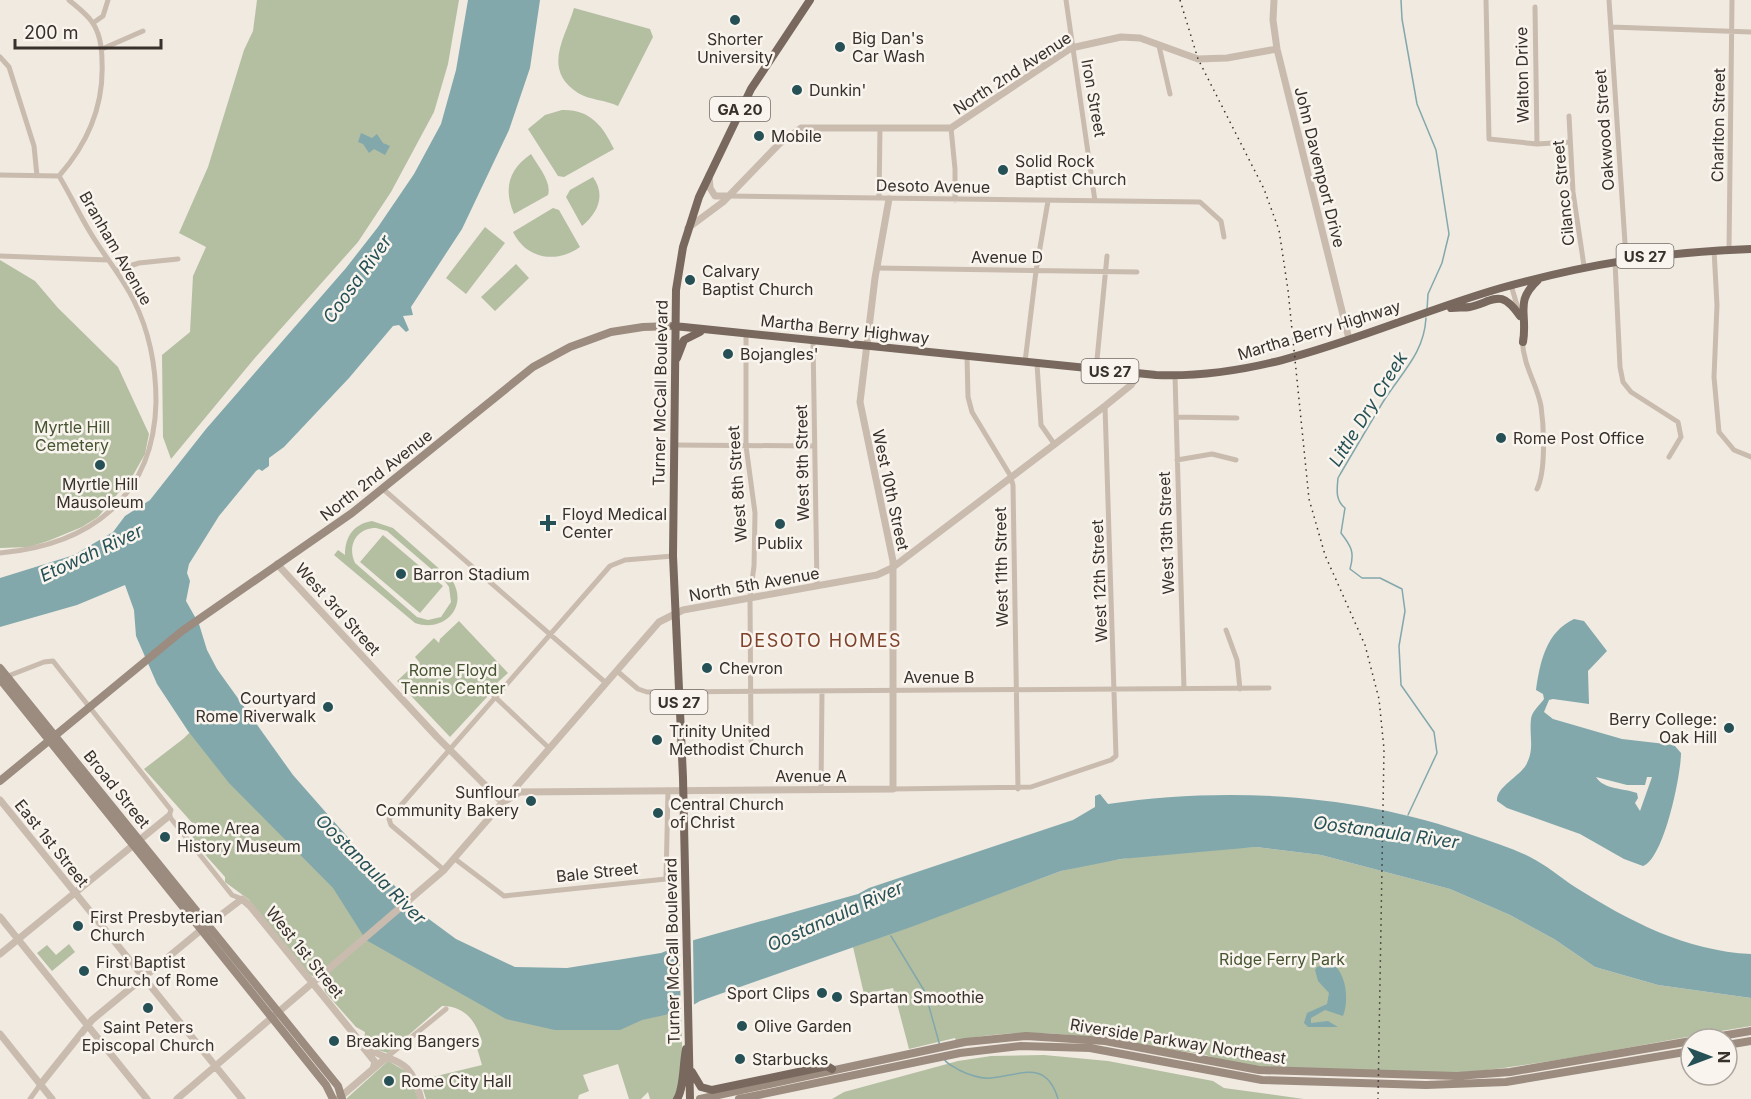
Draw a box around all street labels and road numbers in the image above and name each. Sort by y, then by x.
street label: North 2nd Avenue [949,27,1075,119]
street label: Walton Drive [1511,27,1533,123]
street label: Iron Street [1077,57,1111,139]
street label: Charlton Street [1707,68,1729,182]
street label: Oakwood Street [1590,69,1618,191]
street label: John Davenport Drive [1290,85,1350,249]
road number: GA 20 [710,97,770,121]
street label: Cilanco Street [1548,139,1578,247]
street label: Desoto Avenue [876,175,990,197]
street label: Branham Avenue [75,188,157,308]
road number: US 27 [1616,244,1674,268]
street label: Avenue D [971,247,1043,267]
street label: Martha Berry Highway [1235,296,1403,364]
street label: Turner McCall Boulevard [648,300,672,486]
street label: Martha Berry Highway [760,310,930,348]
road number: US 27 [1082,359,1138,383]
street label: West 9th Street [791,404,813,522]
street label: North 2nd Avenue [316,425,436,525]
street label: West 8th Street [723,425,751,543]
street label: West 10th Street [868,427,914,553]
street label: West 13th Street [1154,471,1178,595]
street label: West 11th Street [990,507,1012,627]
street label: West 12th Street [1087,519,1111,643]
street label: West 3rd Street [291,559,385,659]
street label: North 5th Avenue [687,563,821,605]
street label: Avenue B [903,667,975,687]
road number: US 27 [650,690,708,714]
street label: Broad Street [80,746,154,832]
street label: Avenue A [775,766,847,786]
street label: East 1st Street [11,795,93,891]
street label: Bale Street [555,858,639,886]
street label: Turner McCall Boulevard [660,858,684,1044]
street label: West 1st Street [262,902,348,1002]
street label: Riverside Parkway Northeast [1069,1014,1287,1068]

